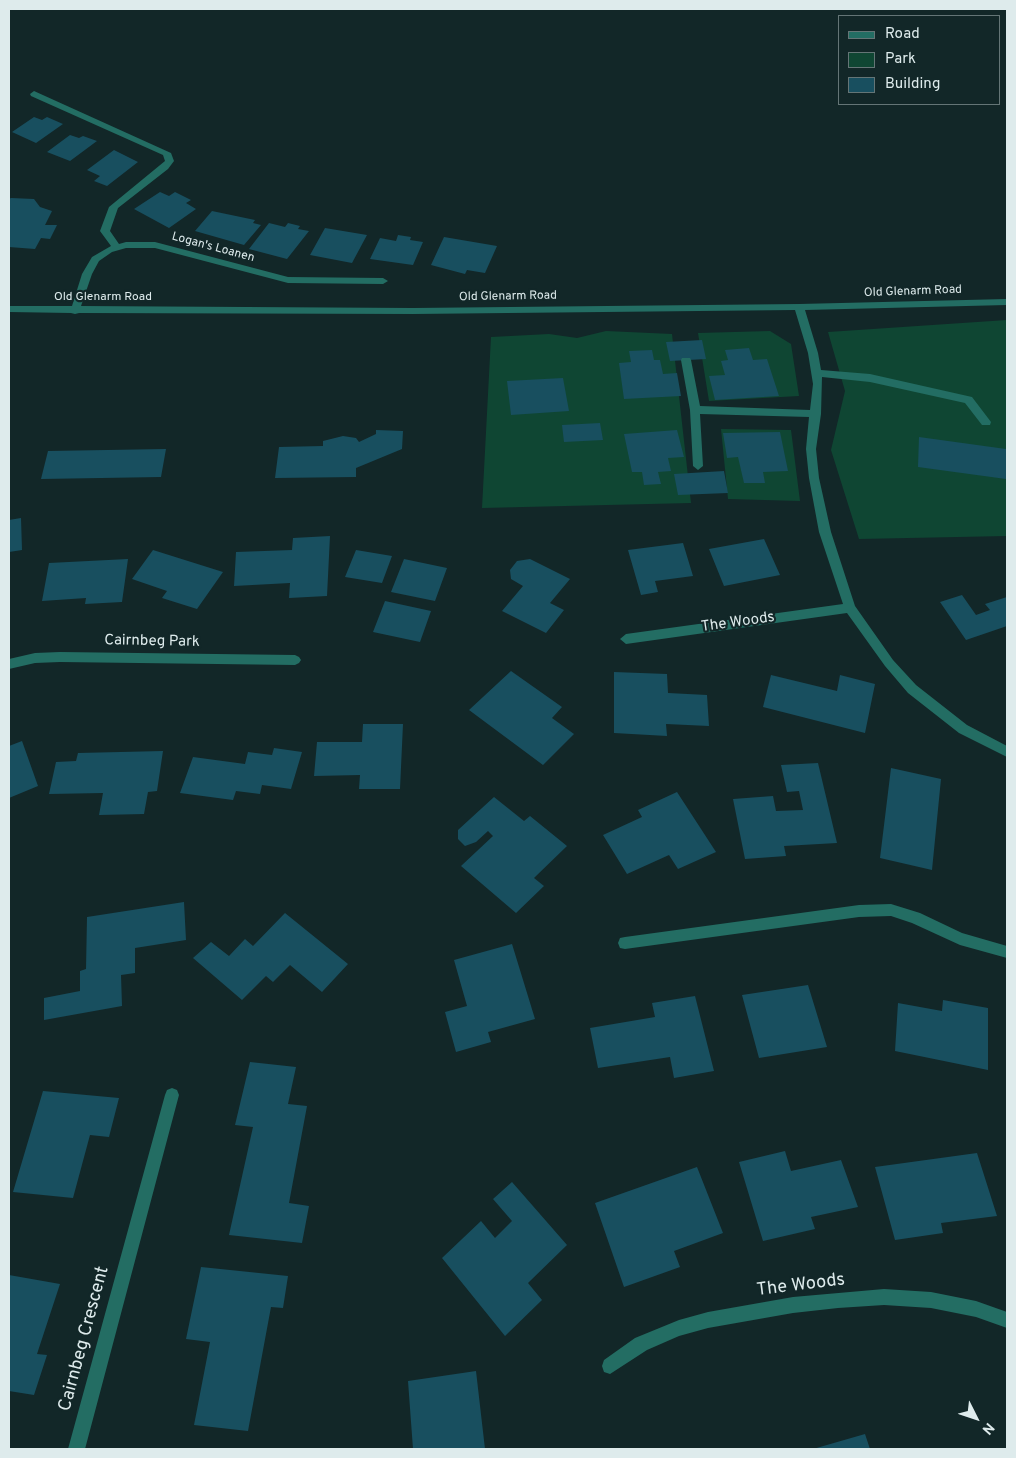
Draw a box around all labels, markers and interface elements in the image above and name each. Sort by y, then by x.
legend [838,15,1001,105]
text: Road [885,25,920,44]
text: Park [885,50,916,69]
text: Building [885,75,940,94]
street label: Logan's Loanen [170,230,256,266]
street label: Old Glenarm Road [864,283,962,301]
street label: Old Glenarm Road [459,289,557,305]
street label: Old Glenarm Road [54,291,152,305]
street label: The Woods [700,609,776,637]
street label: Cairnbeg Park [104,632,200,652]
street label: Cairnbeg Crescent [55,1264,115,1414]
street label: The Woods [756,1270,846,1302]
north arrow [951,1393,1001,1443]
text: N [978,1419,997,1438]

